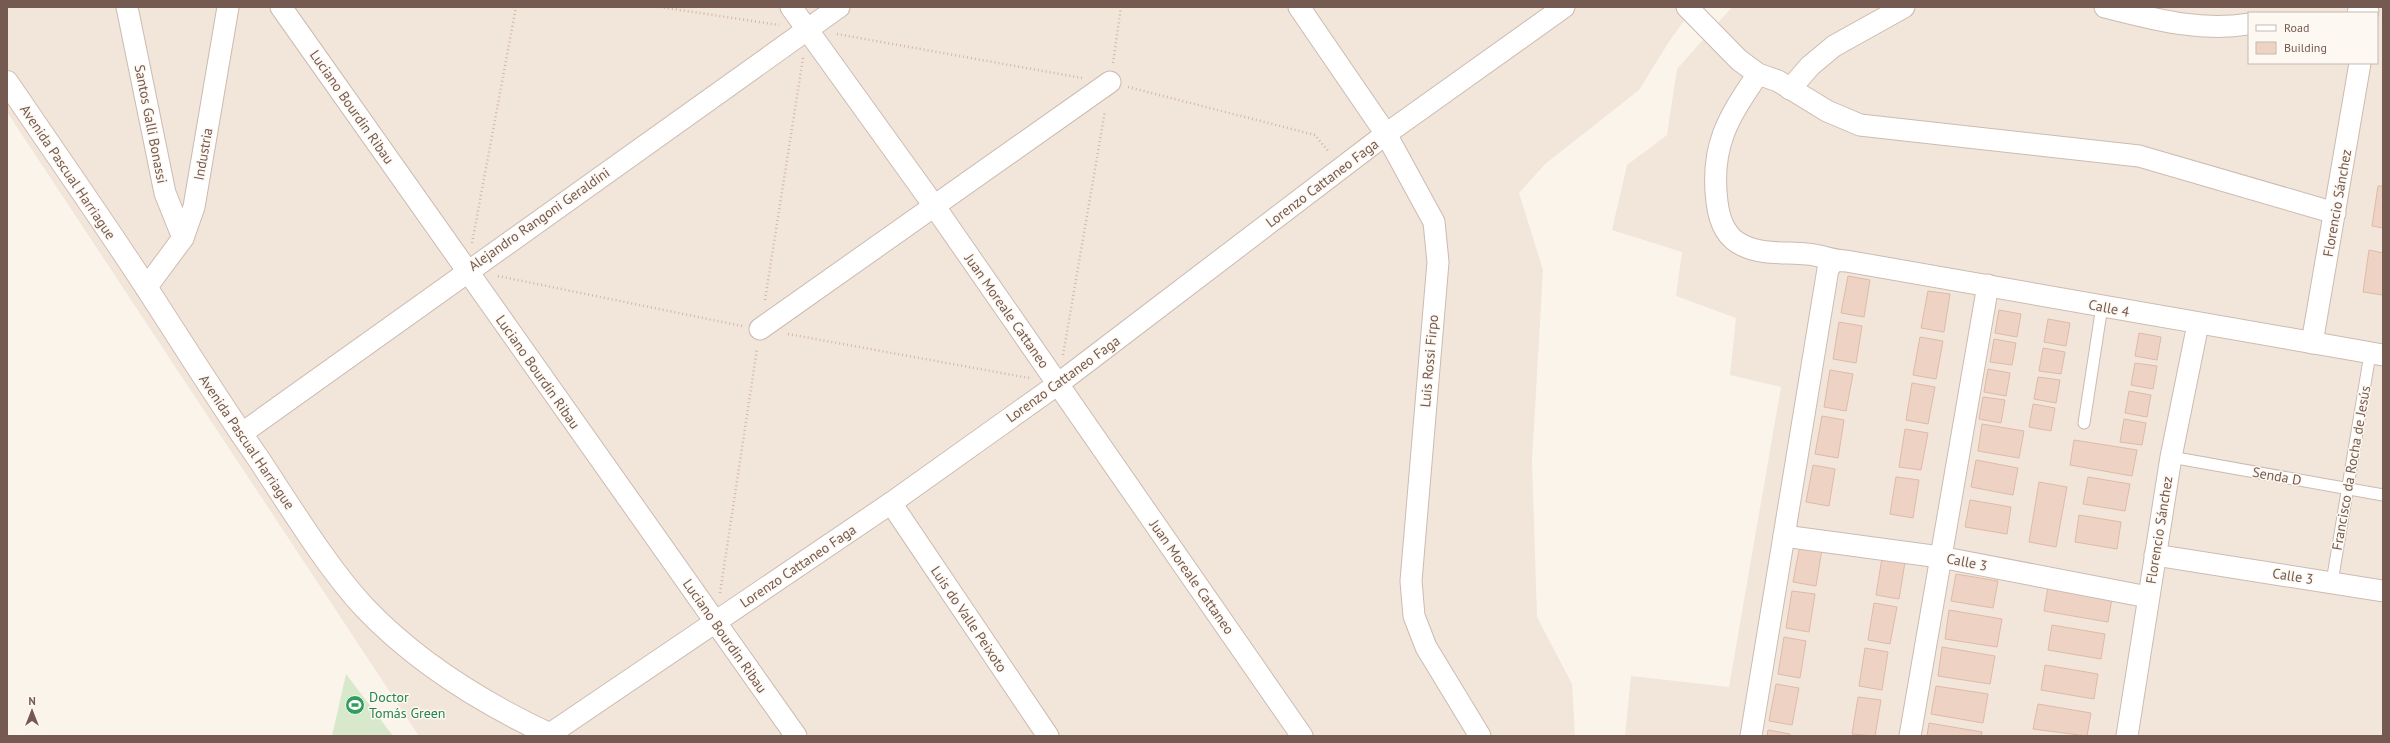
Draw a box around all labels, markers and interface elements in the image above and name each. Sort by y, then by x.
legend [2248,12,2378,64]
text: Road [2284,20,2309,35]
text: Building [2284,40,2327,55]
street label: Luciano Bourdin Ribau [306,46,398,168]
street label: Santos Galli Bonassi [131,63,171,185]
street label: Avenida Pascual Harriague [16,101,120,243]
street label: Industria [190,126,216,182]
street label: Lorenzo Cattaneo Faga [1262,135,1382,231]
street label: Florencio Sánchez [2319,148,2355,258]
street label: Alejandro Rangoni Geraldini [465,163,613,275]
street label: Juan Moreale Cattaneo [960,249,1053,372]
street label: Calle 4 [2087,295,2131,321]
street label: Luciano Bourdin Ribau [492,311,584,433]
street label: Luis Rossi Firpo [1416,314,1442,408]
street label: Lorenzo Cattaneo Faga [1003,332,1123,426]
street label: Avenida Pascual Harriague [195,371,299,513]
street label: Francisco da Rocha de Jesús [2328,384,2374,552]
street label: Senda D [2251,463,2303,489]
street label: Florencio Sánchez [2142,475,2176,585]
street label: Juan Moreale Cattaneo [1145,515,1238,638]
street label: Lorenzo Cattaneo Faga [736,520,860,612]
street label: Calle 3 [1945,549,1989,575]
street label: Luis do Valle Peixoto [927,563,1011,675]
street label: Calle 3 [2271,564,2315,588]
street label: Luciano Bourdin Ribau [679,575,771,697]
place label: Doctor Tomás Green [369,688,445,722]
north arrow [12,691,52,731]
text: N [28,694,36,708]
sports icon: Doctor Tomás Green [344,694,366,716]

